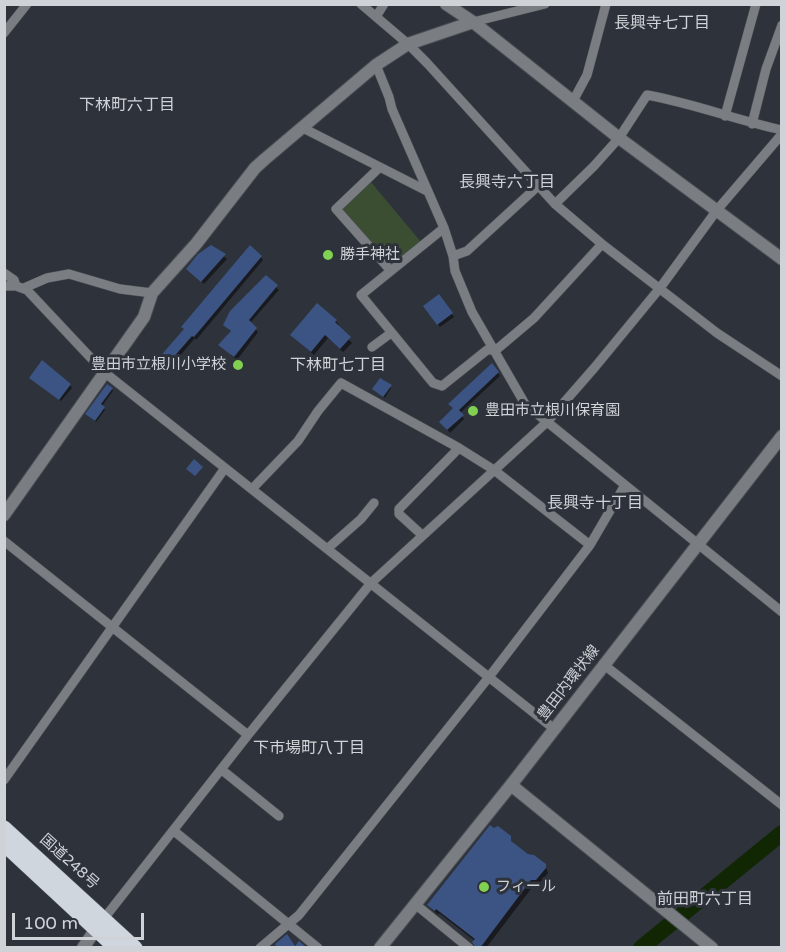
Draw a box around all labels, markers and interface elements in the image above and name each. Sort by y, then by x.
district label: 長興寺七丁目 [614,14,710,34]
district label: 下林町六丁目 [79,96,175,116]
district label: 長興寺六丁目 [459,173,555,193]
place label: 勝手神社 [340,246,400,264]
marker: 勝手神社 [321,248,335,262]
place label: 豊田市立根川小学校 [91,356,226,374]
district label: 下林町七丁目 [290,356,386,376]
marker: 豊田市立根川小学校 [231,358,245,372]
place label: 豊田市立根川保育園 [485,402,620,420]
marker: 豊田市立根川保育園 [466,404,480,418]
district label: 長興寺十丁目 [547,494,643,514]
street label: 豊田内環状線 [534,642,604,724]
district label: 下市場町八丁目 [253,739,365,759]
street label: 国道248号 [36,831,102,893]
place label: フィール [496,878,556,896]
marker: フィール [477,880,491,894]
district label: 前田町六丁目 [657,890,753,910]
scale bar [15,901,147,939]
text: 100 m [23,912,78,934]

